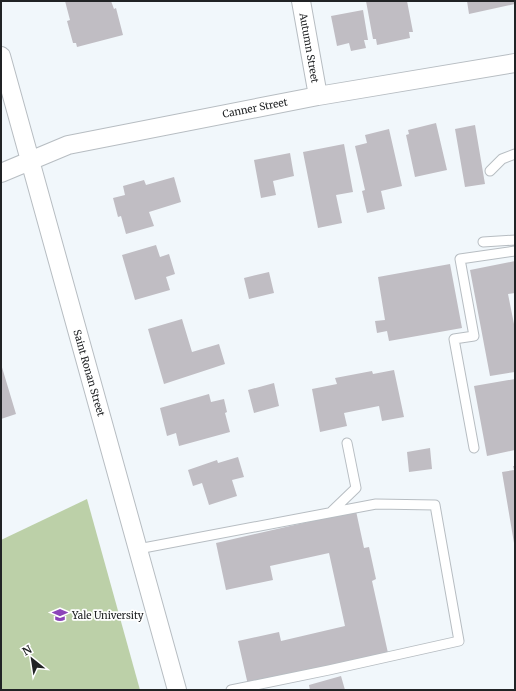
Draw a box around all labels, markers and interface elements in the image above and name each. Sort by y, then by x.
street label: Autumn Street [296,11,322,84]
street label: Canner Street [221,95,289,121]
street label: Saint Ronan Street [70,328,108,418]
school or university icon: Yale University [51,606,69,624]
place label: Yale University [71,609,144,622]
north arrow [12,639,52,679]
text: N [20,642,35,659]

